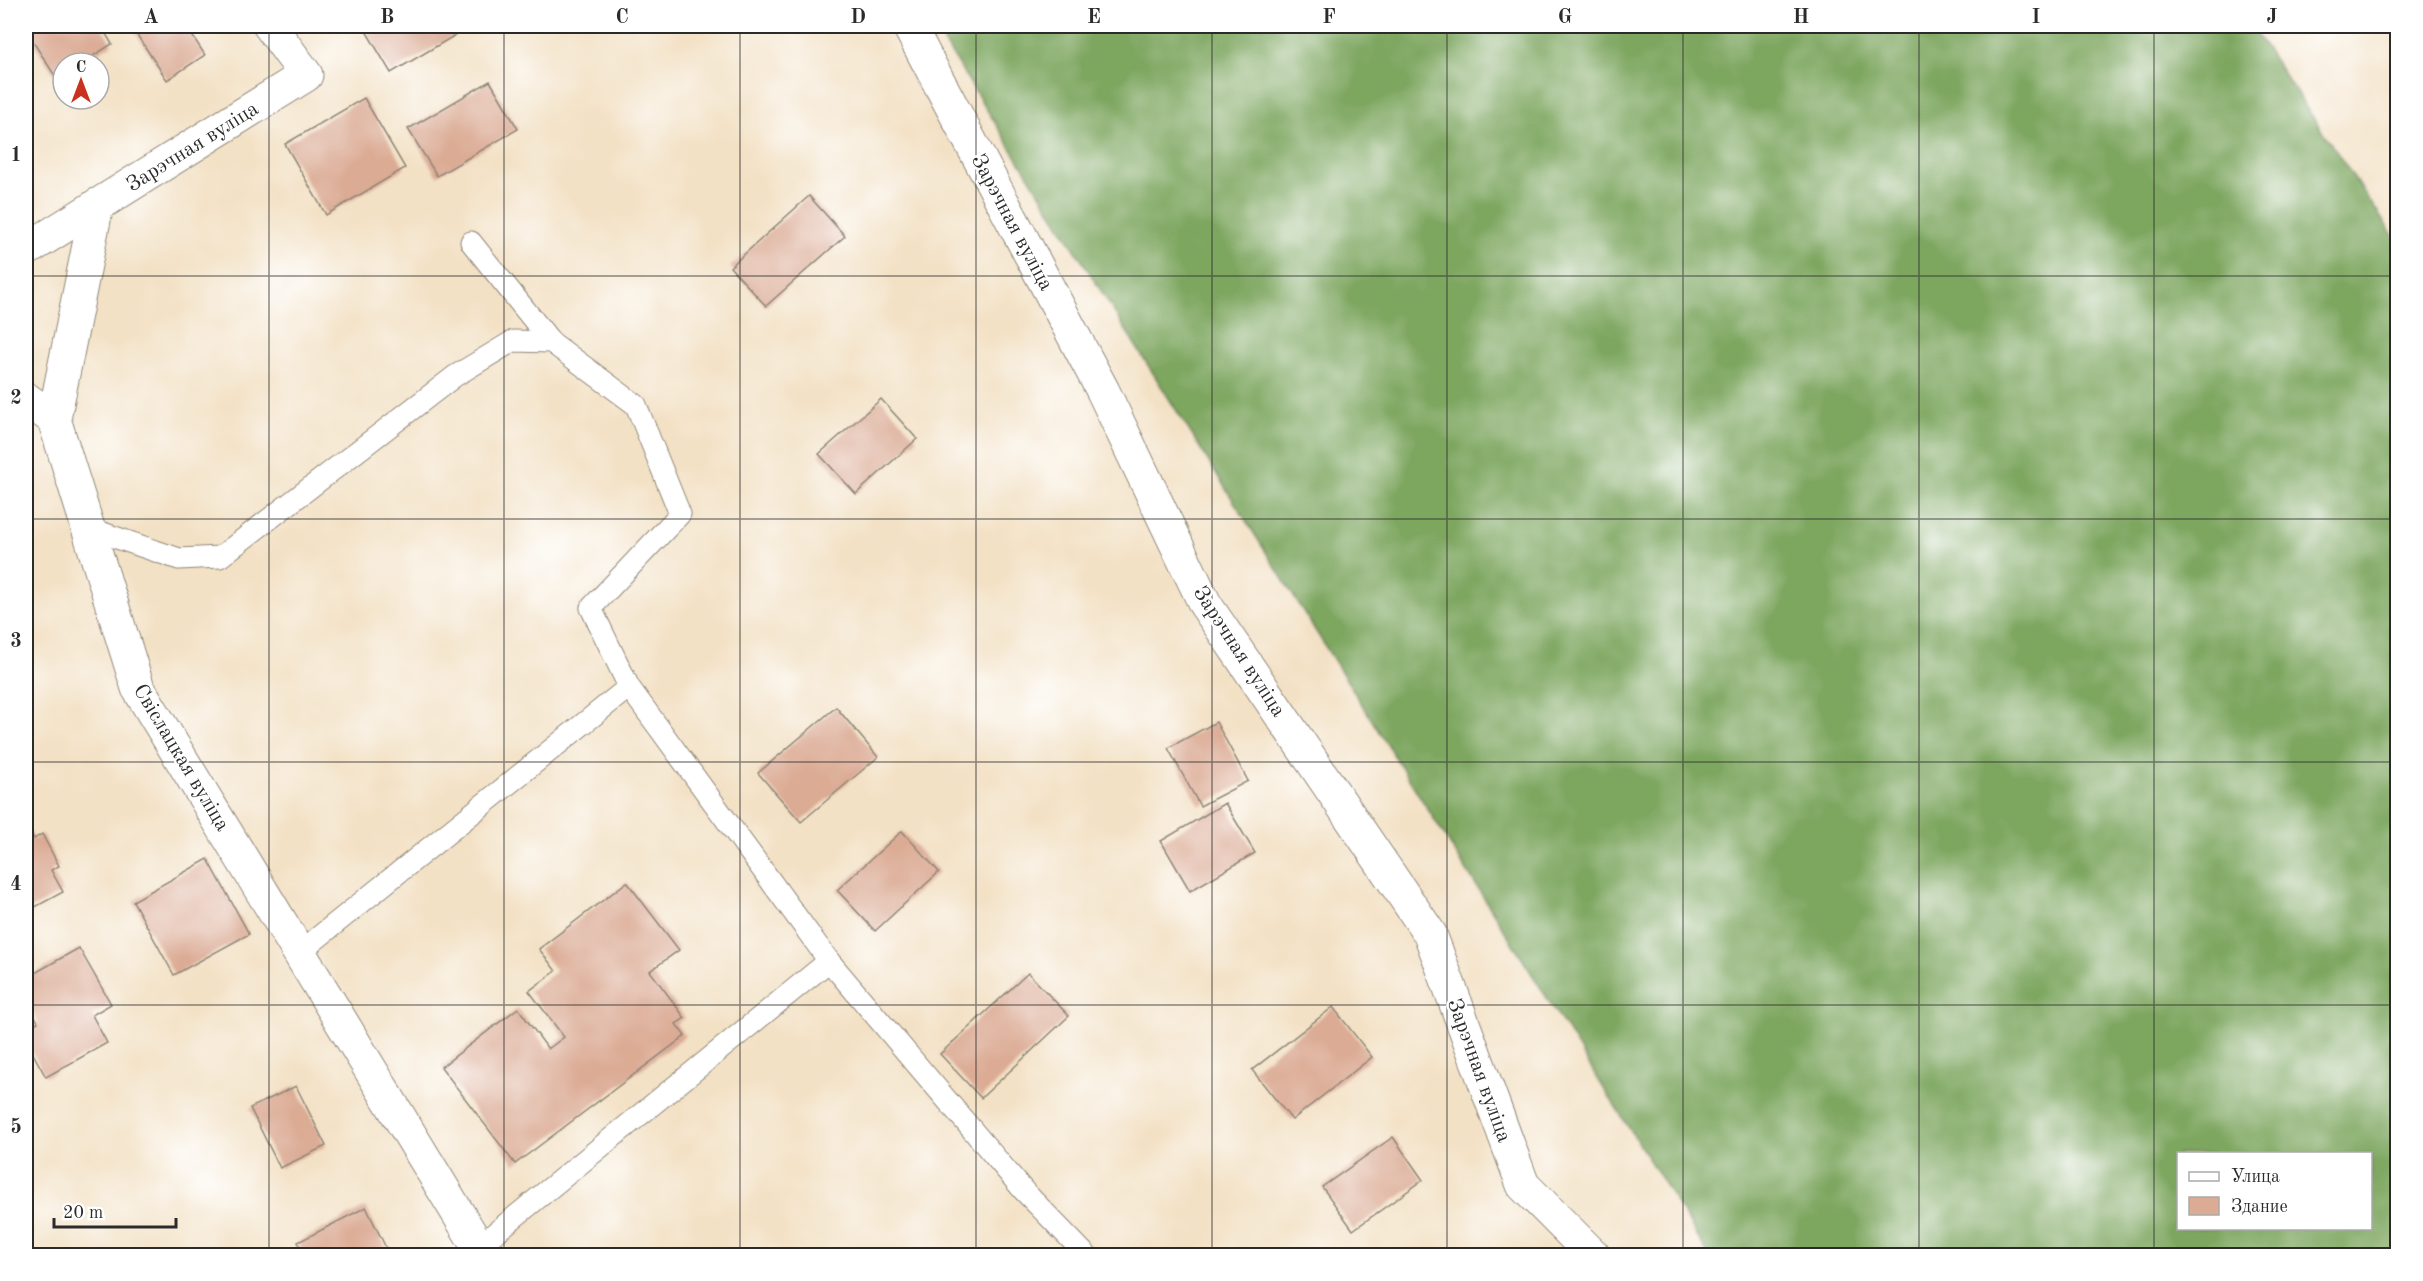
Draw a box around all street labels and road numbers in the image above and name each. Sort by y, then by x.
street label: Зарэчная вуліца [123,98,262,196]
street label: Зарэчная вуліца [967,151,1056,294]
street label: Зарэчная вуліца [1189,583,1289,721]
street label: Свіслацкая вуліца [129,681,233,835]
street label: Зарэчная вуліца [1443,996,1514,1145]

